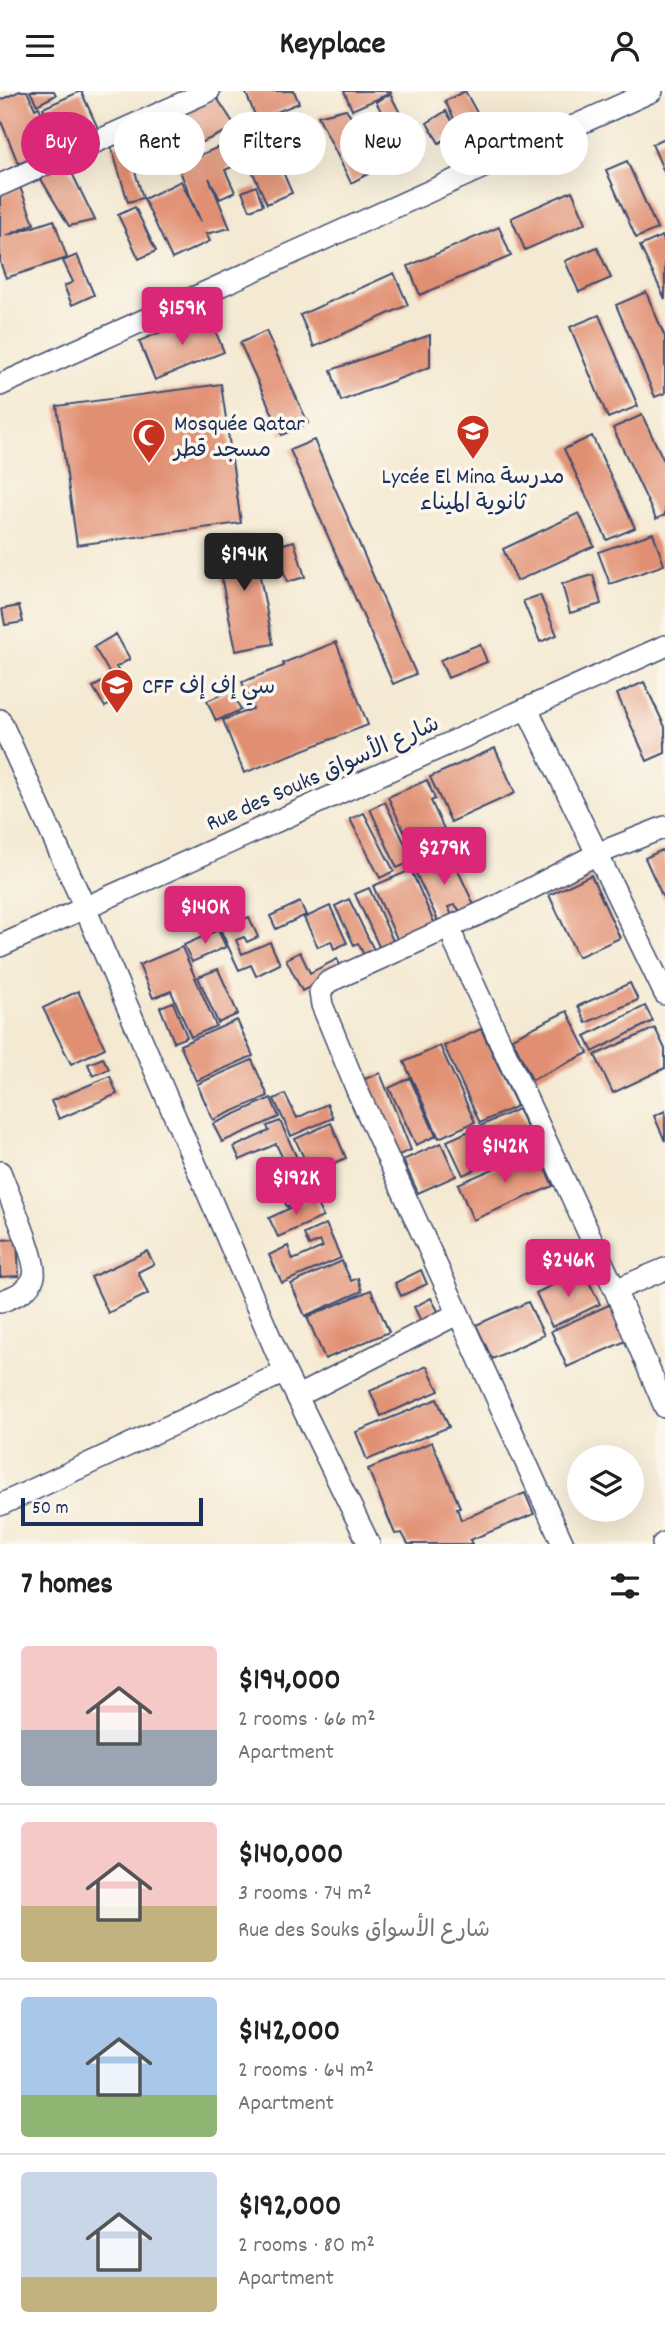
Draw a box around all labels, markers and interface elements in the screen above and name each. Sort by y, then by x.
text: Keyplace [279,23,386,69]
icon: menu [21,27,59,65]
icon: person [606,27,644,65]
chip: Buy [21,112,100,175]
chip: Rent [114,112,205,175]
chip: Filters [219,112,326,175]
chip: New [340,112,426,175]
chip: Apartment [440,112,588,175]
pin: $159K [133,287,231,347]
text: $159K [158,293,206,326]
place label: Mosquée Qatar مسجد قطر [172,409,305,468]
school or university icon: Lycée El Mina مدرسة ثانوية الميناء [454,412,492,461]
mosque icon: Mosquée Qatar مسجد قطر [130,416,168,465]
place label: Lycée El Mina مدرسة ثانوية الميناء [382,462,564,521]
pin: $194K [195,533,293,593]
text: $194K [220,539,268,572]
school or university icon: CFF سي إف إف [98,666,136,715]
place label: CFF سي إف إف [142,672,275,706]
street label: Rue des Souks شارع الأسواق [200,706,445,842]
pin: $279K [395,827,493,887]
text: $279K [418,833,470,866]
pin: $140K [156,887,254,946]
text: $140K [180,892,230,925]
pin: $142K [456,1125,554,1185]
text: $142K [482,1131,528,1164]
pin: $192K [247,1157,345,1217]
text: $192K [272,1163,320,1196]
pin: $246K [519,1239,617,1299]
text: $246K [541,1245,595,1278]
map controls [567,1445,644,1522]
button: layers [567,1445,644,1522]
scale bar [21,1495,203,1527]
text: 50 m [32,1496,69,1523]
text: 7 homes [21,1565,113,1608]
icon: filters [606,1567,644,1605]
text: $194,000 [238,1661,341,1704]
icon: home [77,1674,161,1758]
text: 2 rooms · 66 m² [238,1704,376,1737]
text: Apartment [238,1737,334,1770]
text: $140,000 [238,1835,343,1878]
icon: home [77,1850,161,1934]
text: 3 rooms · 74 m² [238,1878,372,1911]
text: Rue des Souks شارع الأسواق [238,1915,490,1948]
text: $142,000 [238,2012,340,2055]
icon: home [77,2025,161,2109]
text: 2 rooms · 64 m² [238,2055,374,2088]
text: Apartment [238,2088,334,2121]
text: $192,000 [238,2187,341,2230]
icon: home [77,2200,161,2284]
text: 2 rooms · 80 m² [238,2230,375,2263]
text: Apartment [238,2263,334,2296]

